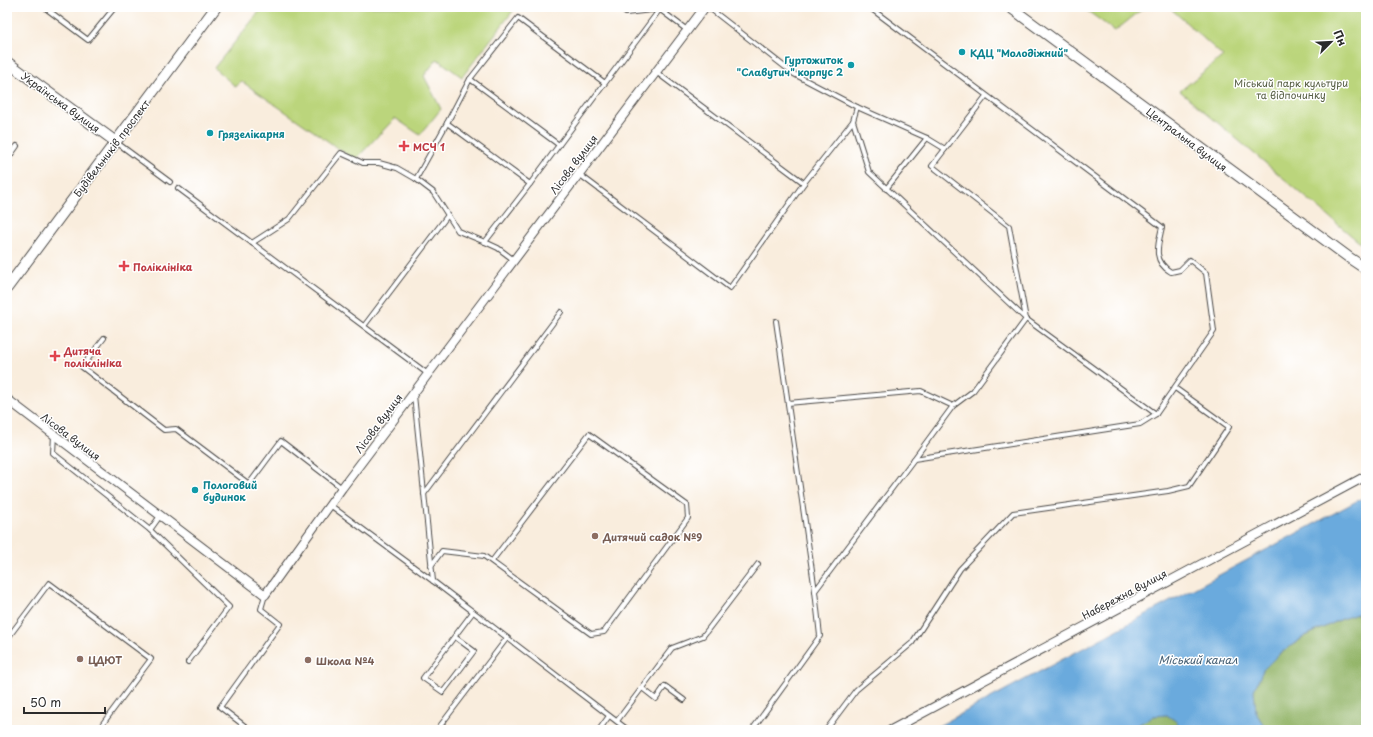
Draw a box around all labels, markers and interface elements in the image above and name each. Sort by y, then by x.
north arrow [1311,22,1351,62]
text: Пн [1330,27,1352,48]
place label: КДЦ "Молодіжний" [970,45,1068,60]
marker: КДЦ "Молодіжний" [957,47,967,57]
place label: Гуртожиток "Славутич" корпус 2 [737,52,844,79]
marker: Гуртожиток "Славутич" корпус 2 [846,60,856,70]
street label: Українська вулиця [19,68,103,136]
park label: Міський парк культури та відпочинку [1234,75,1348,102]
street label: Будівельників проспект [70,96,153,200]
street label: Центральна вулиця [1144,104,1230,174]
place label: Грязелікарня [218,126,285,141]
marker: Грязелікарня [205,128,215,138]
street label: Лісова вулиця [546,131,600,197]
place label: МСЧ 1 [413,139,445,154]
marker: МСЧ 1 [398,140,410,152]
place label: Поліклініка [133,259,193,274]
marker: Поліклініка [118,260,130,272]
place label: Дитяча поліклініка [63,343,122,370]
marker: Дитяча поліклініка [49,350,61,362]
street label: Лісова вулиця [351,390,405,456]
street label: Лісова вулиця [38,409,104,463]
place label: Пологовий будинок [203,477,257,504]
marker: Пологовий будинок [190,485,200,495]
place label: Дитячий садок №9 [602,529,702,544]
marker: Дитячий садок №9 [590,531,600,541]
street label: Набережна вулиця [1079,565,1169,623]
water label: Міський канал [1158,651,1238,668]
place label: ЦДЮТ [88,652,122,667]
place label: Школа №4 [316,653,374,668]
marker: ЦДЮТ [75,654,85,664]
marker: Школа №4 [303,655,313,665]
scale bar [24,689,105,715]
text: 50 m [30,693,61,711]

